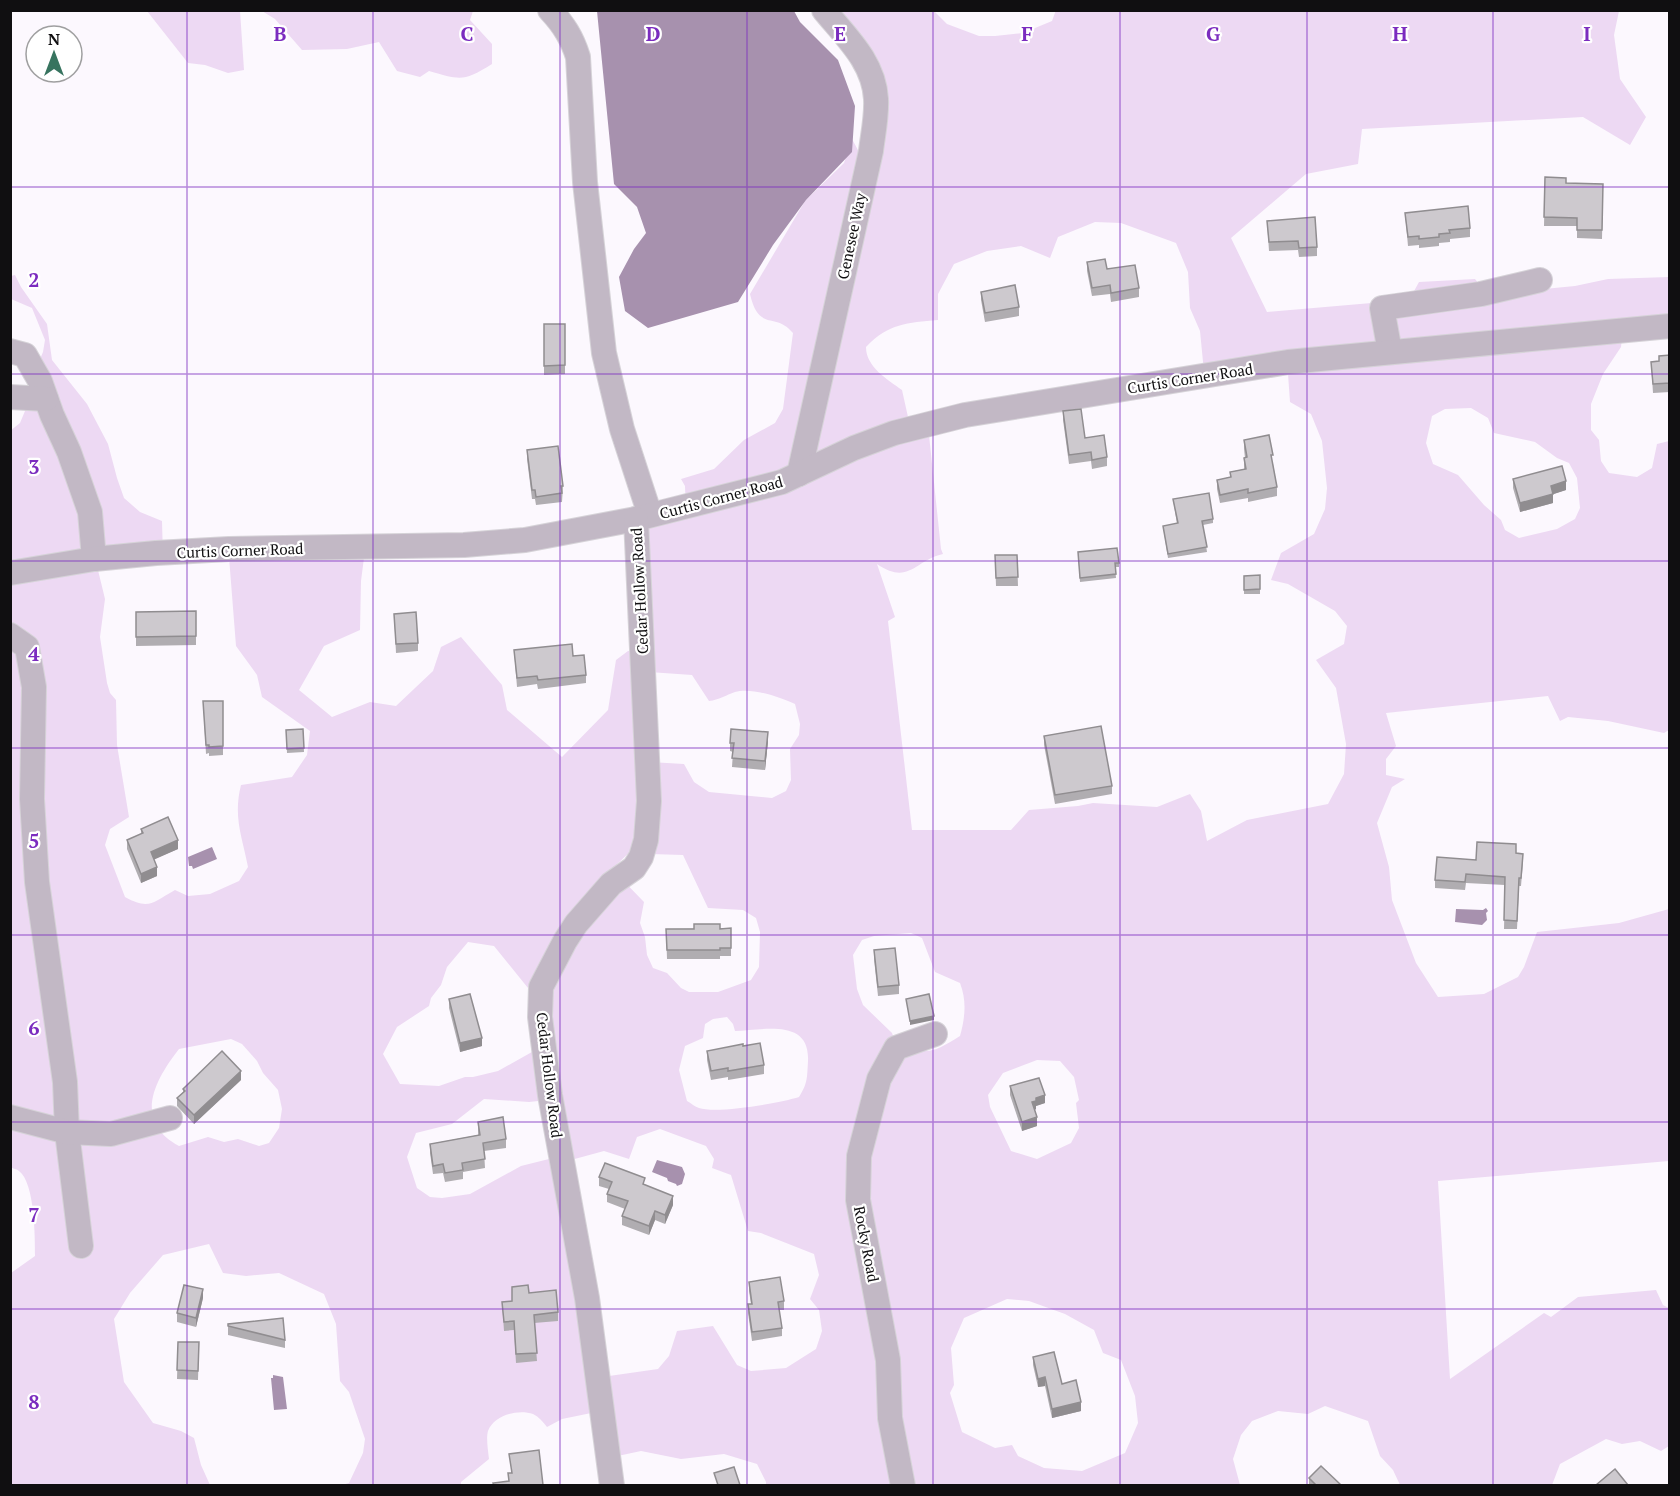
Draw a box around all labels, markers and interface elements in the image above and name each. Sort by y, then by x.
text: B [274,20,287,47]
text: C [460,20,474,47]
text: D [646,20,660,47]
text: E [834,20,846,47]
text: F [1021,20,1033,47]
text: G [1206,20,1220,47]
text: H [1392,20,1408,47]
text: I [1583,20,1591,47]
north arrow [24,24,84,84]
text: N [48,28,60,50]
street label: Genesee Way [832,191,870,281]
text: 2 [28,266,40,293]
street label: Curtis Corner Road [1126,358,1254,398]
text: 3 [28,453,40,480]
street label: Curtis Corner Road [657,471,785,523]
street label: Cedar Hollow Road [626,527,652,655]
street label: Curtis Corner Road [176,538,304,562]
text: 4 [28,640,40,667]
text: 5 [28,827,40,854]
street label: Cedar Hollow Road [532,1011,568,1139]
text: 6 [28,1014,40,1041]
text: 7 [28,1201,40,1228]
street label: Rocky Road [850,1204,884,1284]
text: 8 [28,1388,40,1415]

